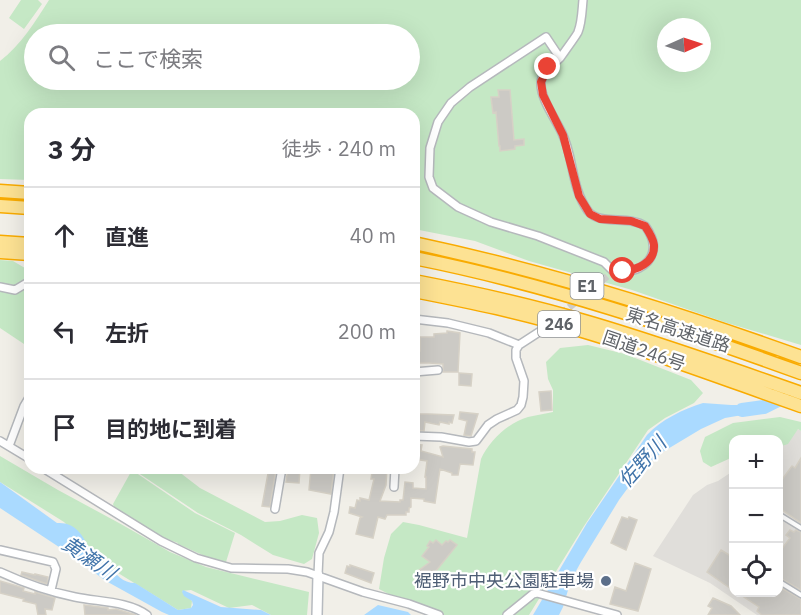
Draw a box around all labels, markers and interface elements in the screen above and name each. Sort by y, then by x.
north arrow [657,18,711,72]
search box [24,24,420,90]
icon: search [45,41,78,74]
text: ここで検索 [93,44,203,73]
route end [534,53,560,79]
text: 3 分 [48,132,96,166]
text: 徒歩 · 240 m [282,135,396,162]
icon: ahead [48,219,81,252]
text: 直進 [105,222,149,251]
text: 40 m [350,222,396,249]
route start [609,257,635,283]
road number: E1 [570,273,604,299]
street label: 東名高速道路 [623,302,733,357]
road number: 246 [538,311,580,337]
icon: left [48,315,81,348]
text: 左折 [105,318,149,347]
text: 200 m [338,318,396,345]
street label: 国道246号 [600,326,689,375]
icon: arrive [48,411,81,444]
text: 目的地に到着 [105,414,237,443]
water label: 佐野川 [612,429,673,493]
map controls [729,435,783,597]
button: + [729,435,783,489]
button: − [729,489,783,543]
water label: 黄瀬川 [57,530,123,587]
button: locate [729,543,783,597]
place label: 裾野市中央公園駐車場 [414,569,594,592]
marker: 裾野市中央公園駐車場 [599,574,613,588]

